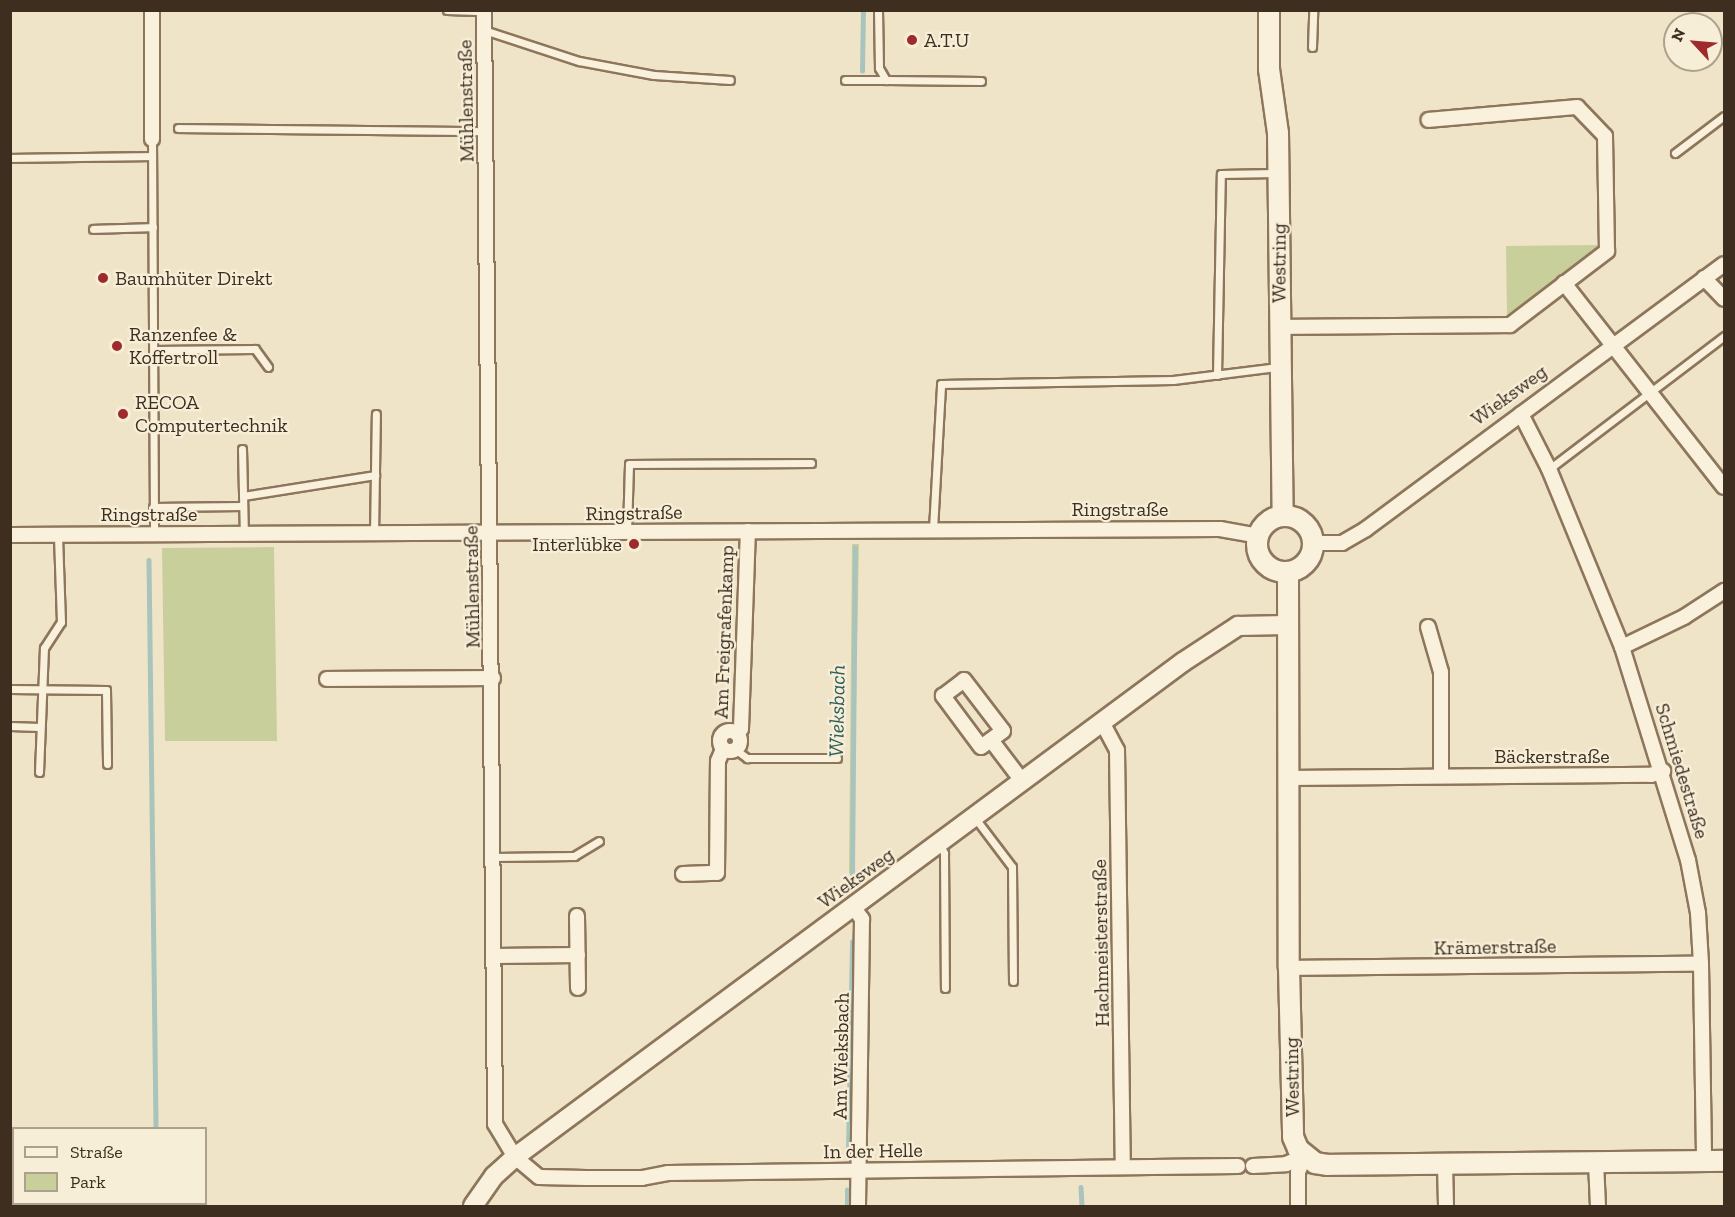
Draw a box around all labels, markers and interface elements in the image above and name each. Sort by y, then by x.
north arrow [1663,12,1723,72]
text: N [1667,25,1689,44]
place label: A.T.U [924,28,969,52]
marker: A.T.U [905,33,919,47]
street label: Mühlenstraße [453,40,479,162]
street label: Westring [1267,223,1291,303]
place label: Baumhüter Direkt [115,266,273,290]
marker: Baumhüter Direkt [96,271,110,285]
place label: Ranzenfee & Koffertroll [129,322,237,369]
marker: Ranzenfee & Koffertroll [110,339,124,353]
street label: Wieksweg [1466,359,1552,431]
place label: RECOA Computertechnik [135,390,288,437]
marker: RECOA Computertechnik [116,407,130,421]
street label: Ringstraße [1071,497,1169,521]
street label: Ringstraße [585,500,683,526]
street label: Ringstraße [100,502,198,526]
street label: Mühlenstraße [459,526,485,648]
place label: Interlübke [532,532,622,556]
marker: Interlübke [627,537,641,551]
street label: Am Freigrafenkamp [709,545,739,719]
water label: Wieksbach [824,665,850,757]
street label: Schmiedestraße [1650,700,1714,842]
street label: Bäckerstraße [1494,744,1610,768]
street label: Wieksweg [813,842,899,914]
street label: Hachmeisterstraße [1088,859,1114,1027]
street label: Krämerstraße [1433,934,1557,960]
street label: Am Wieksbach [828,992,854,1120]
street label: Westring [1279,1037,1305,1117]
legend [12,1127,207,1205]
street label: In der Helle [823,1138,923,1164]
text: Straße [70,1141,123,1163]
text: Park [70,1171,106,1193]

